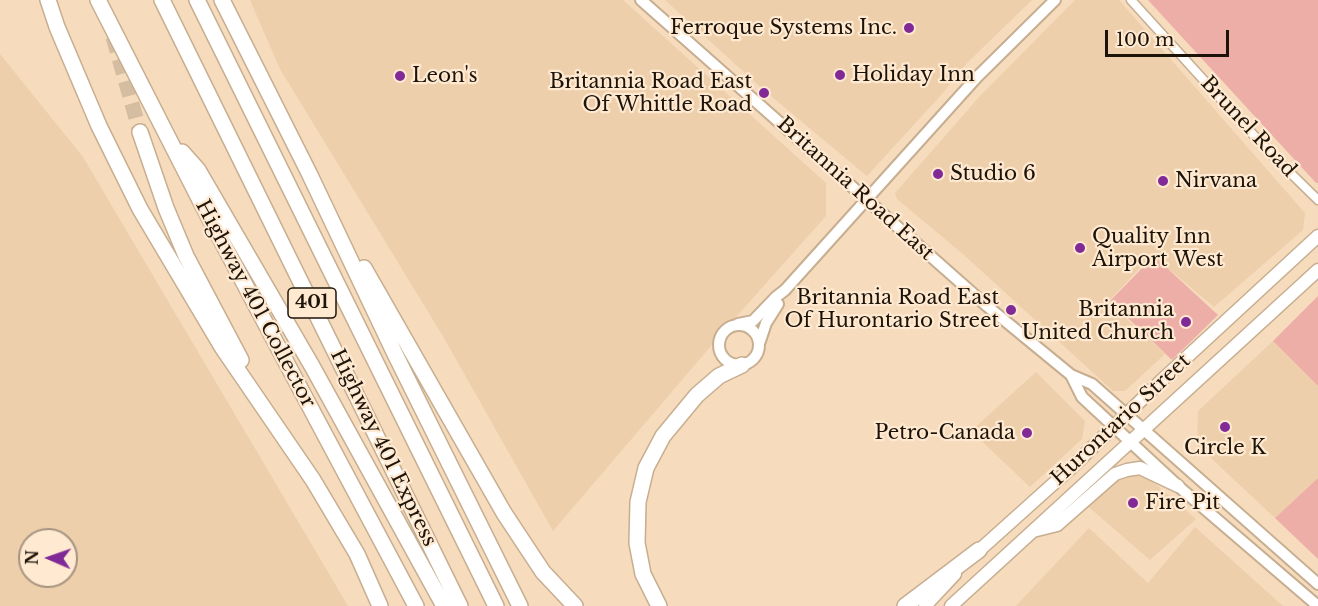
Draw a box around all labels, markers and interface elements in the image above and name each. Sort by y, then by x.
place label: Ferroque Systems Inc. [670,16,897,40]
scale bar [1108,18,1232,56]
marker: Ferroque Systems Inc. [902,21,916,35]
text: 100 m [1116,29,1174,51]
place label: Holiday Inn [852,63,975,87]
place label: Leon's [412,64,478,88]
marker: Holiday Inn [833,68,847,82]
marker: Leon's [393,69,407,83]
place label: Britannia Road East Of Whittle Road [549,70,752,117]
street label: Brunel Road [1195,72,1301,182]
marker: Britannia Road East Of Whittle Road [757,86,771,100]
street label: Britannia Road East [772,112,938,266]
place label: Studio 6 [950,162,1036,186]
marker: Studio 6 [931,167,945,181]
place label: Nirvana [1175,169,1257,193]
marker: Nirvana [1156,174,1170,188]
street label: Highway 401 Collector [190,196,320,412]
place label: Quality Inn Airport West [1092,225,1223,272]
marker: Quality Inn Airport West [1073,241,1087,255]
place label: Britannia Road East Of Hurontario Street [784,286,999,333]
road number: 401 [288,288,336,318]
place label: Britannia United Church [1022,298,1174,345]
marker: Britannia Road East Of Hurontario Street [1004,303,1018,317]
marker: Britannia United Church [1179,315,1193,329]
street label: Highway 401 Express [325,345,441,551]
street label: Hurontario Street [1046,349,1196,491]
marker: Circle K [1218,420,1232,434]
place label: Petro-Canada [875,421,1015,445]
marker: Petro-Canada [1020,426,1034,440]
place label: Circle K [1184,436,1266,460]
place label: Fire Pit [1145,491,1220,515]
marker: Fire Pit [1126,496,1140,510]
north arrow [18,528,78,588]
text: N [22,550,42,565]

